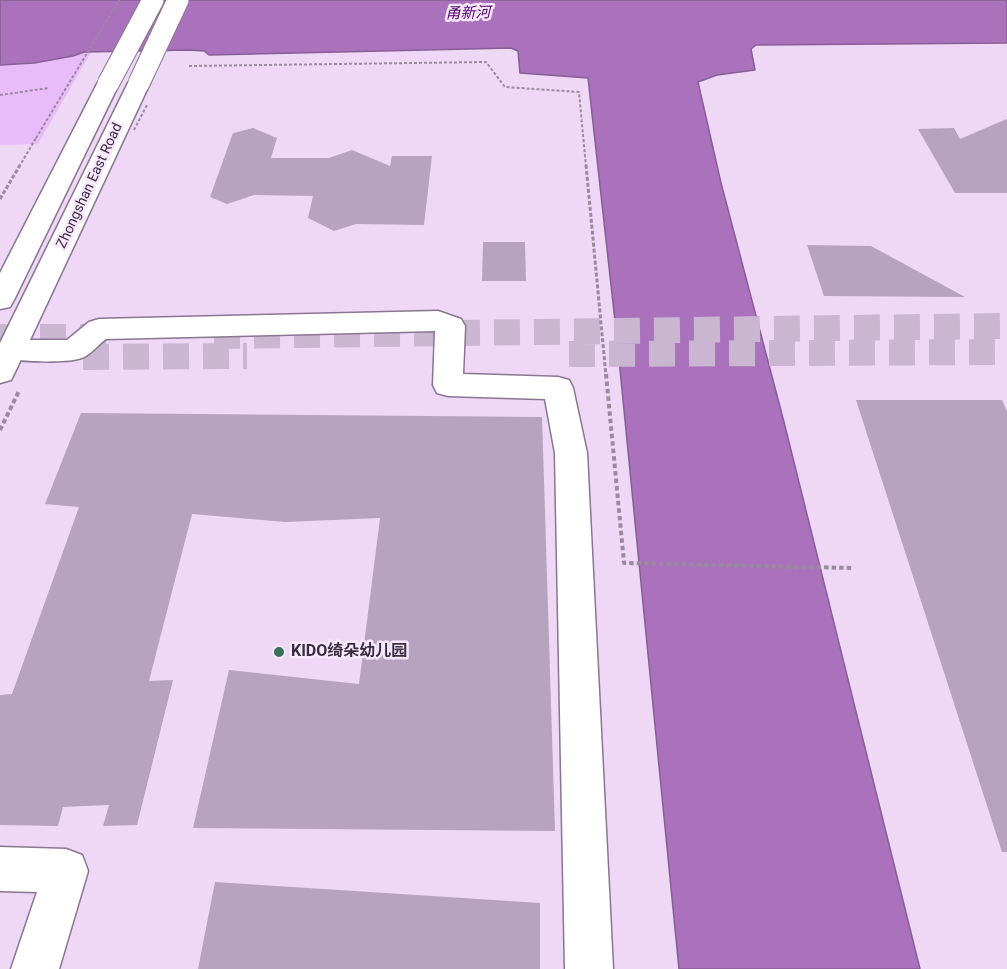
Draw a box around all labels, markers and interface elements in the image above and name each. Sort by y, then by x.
water label: 甬新河 [445,5,491,23]
street label: Zhongshan East Road [54,121,126,251]
place label: KIDO绮朵幼儿园 [291,642,407,662]
marker: KIDO绮朵幼儿园 [272,645,286,659]

